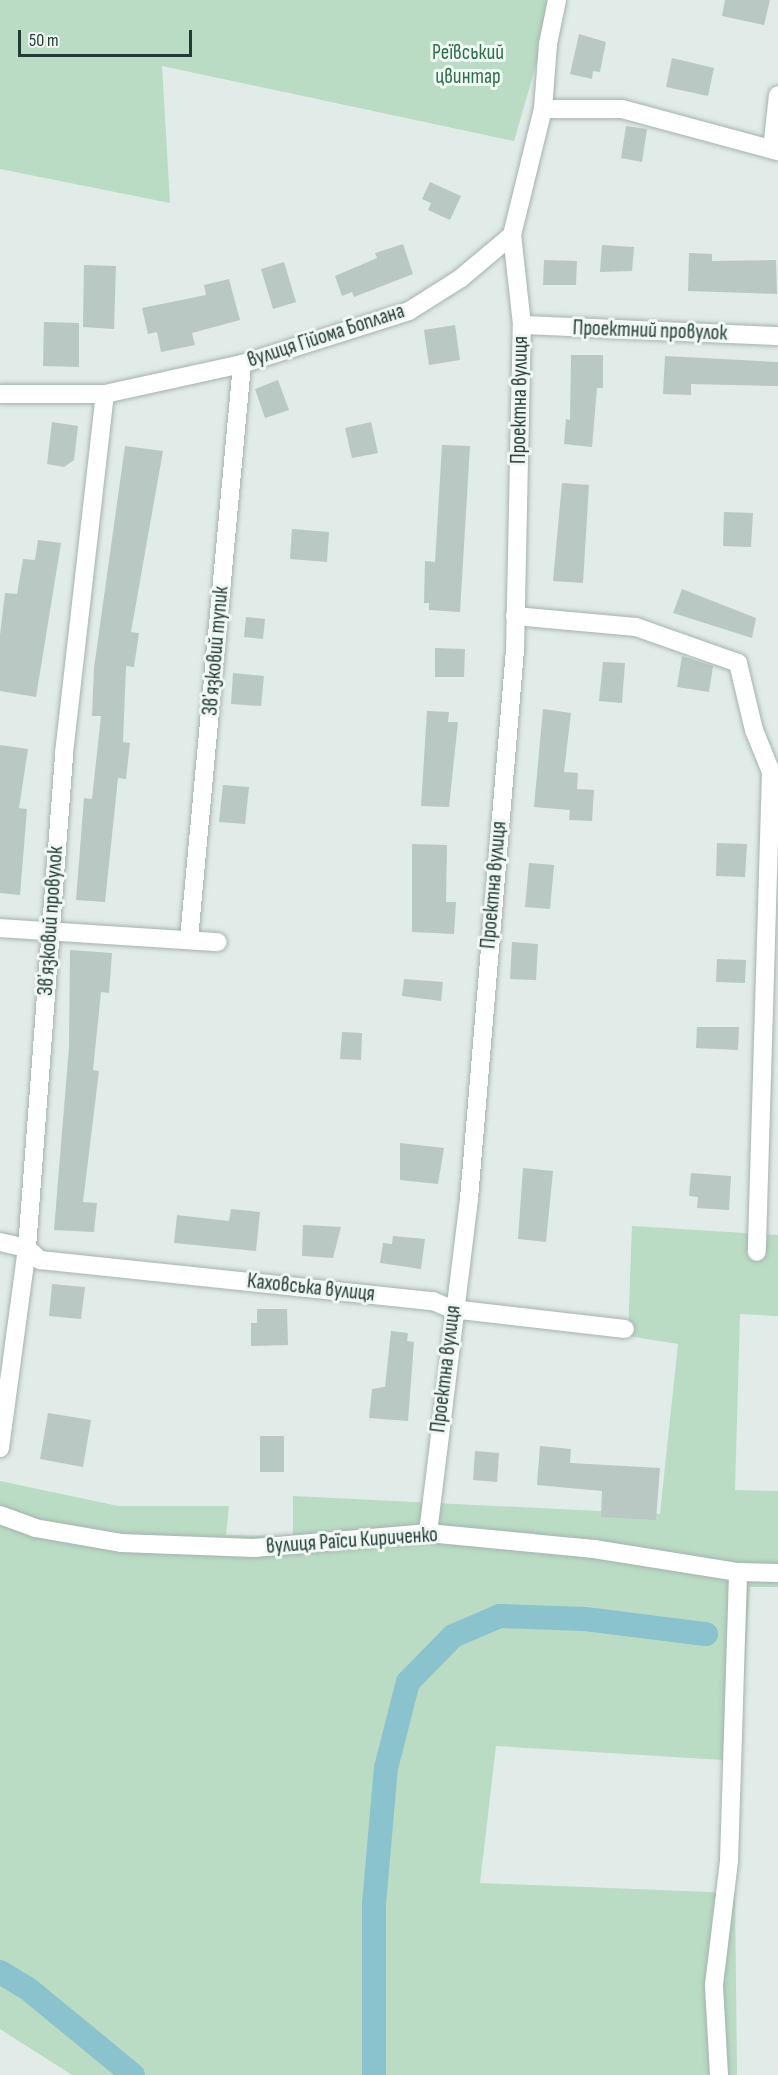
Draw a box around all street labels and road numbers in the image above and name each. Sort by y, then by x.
street label: вулиця Гійома Боплана [244,299,408,373]
street label: Проектний провулок [572,316,728,346]
street label: Проектна вулиця [506,336,534,464]
street label: Звʼязковий тупик [198,585,234,717]
street label: Проектна вулиця [476,820,512,950]
street label: Звʼязковий провулок [33,845,69,997]
street label: Каховська вулиця [246,1269,376,1307]
street label: Проектна вулиця [426,1304,466,1434]
street label: вулиця Раїси Кириченко [265,1522,439,1560]

